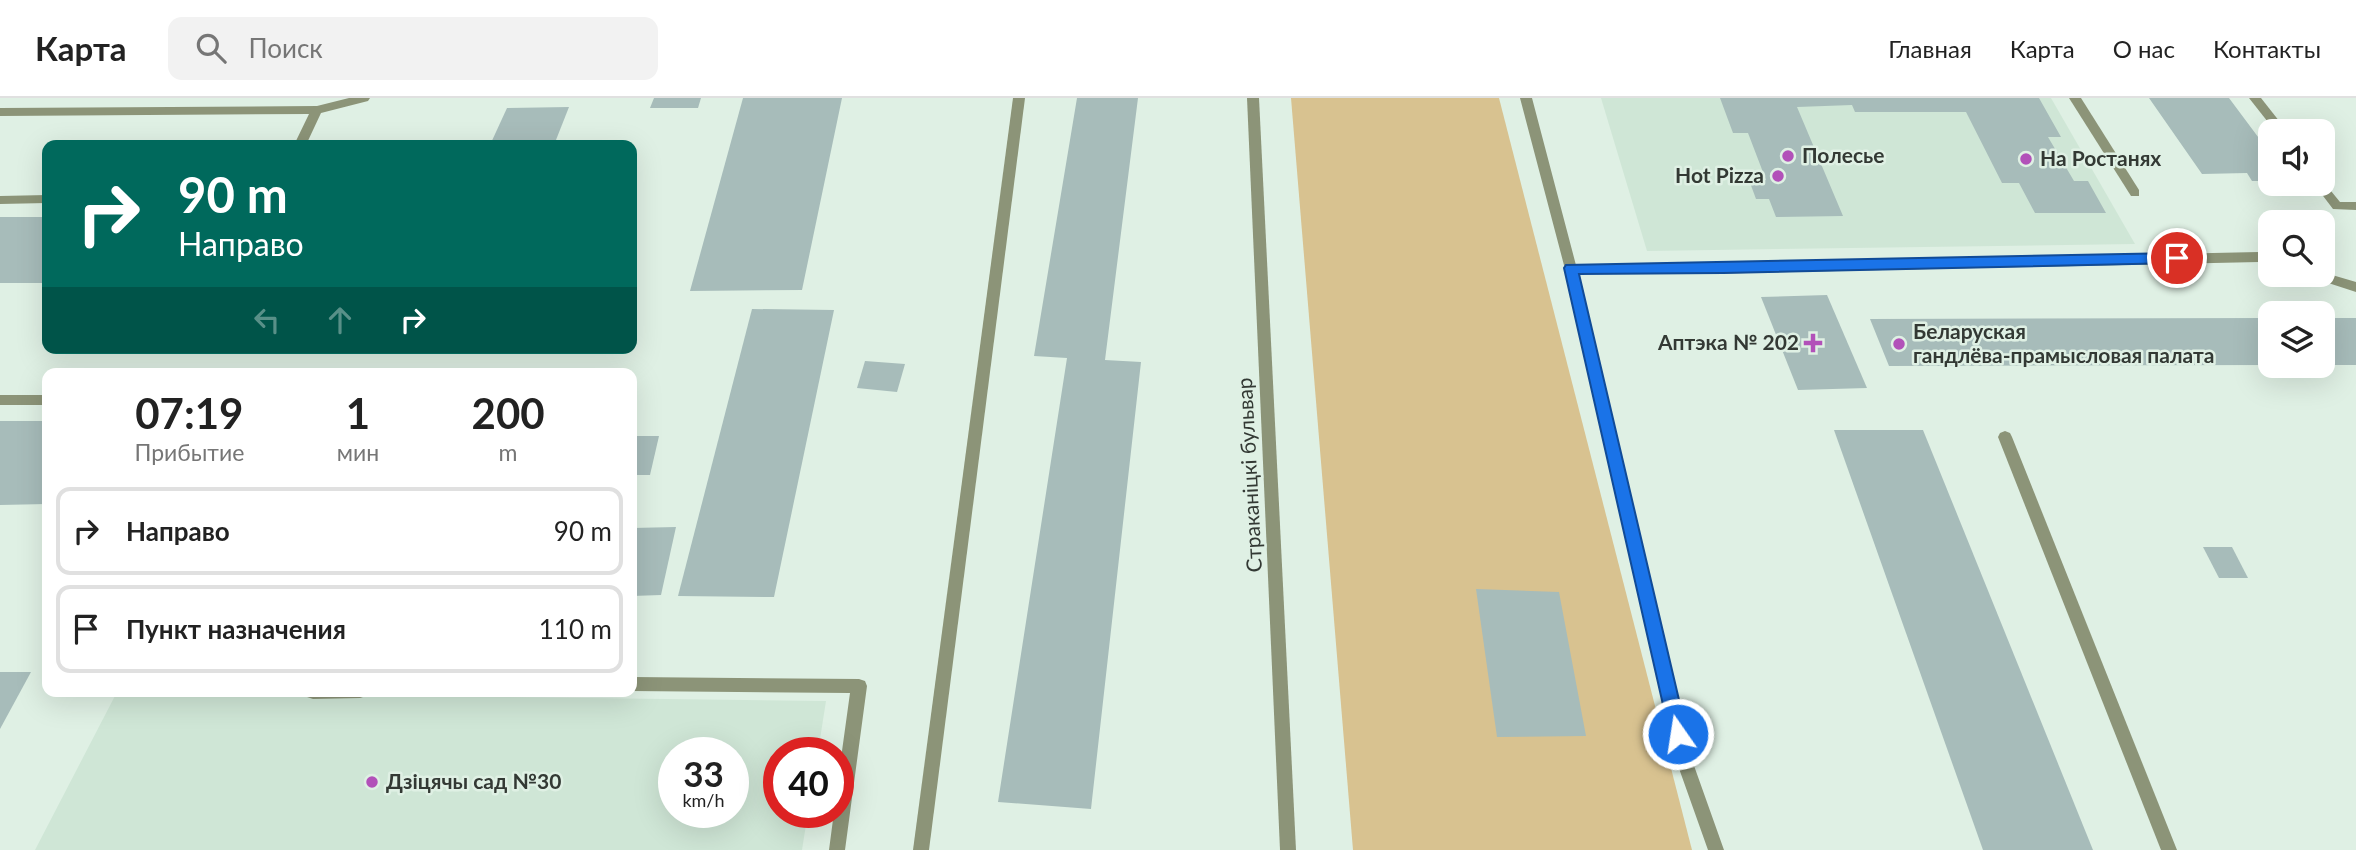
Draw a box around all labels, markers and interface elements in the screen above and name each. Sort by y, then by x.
search box [168,17,658,80]
text: Карта [35,28,126,68]
icon: search [192,29,230,67]
text: Поиск [248,32,323,64]
text: Главная [1888,34,1972,63]
text: Карта [2010,34,2075,63]
text: О нас [2113,34,2175,63]
text: Контакты [2213,34,2321,63]
map controls [2258,119,2335,378]
button: sound [2258,119,2335,196]
place label: Полесье [1802,142,1884,167]
place label: На Ростанях [2040,145,2161,170]
marker: Полесье [1780,148,1796,164]
marker: На Ростанях [2018,151,2034,167]
place label: Hot Pizza [1675,162,1764,187]
text: 90 m [178,165,288,223]
icon: right [63,168,154,259]
marker: Hot Pizza [1770,168,1786,184]
button: search [2258,210,2335,287]
text: Направо [178,224,304,263]
pin [2147,228,2207,288]
icon: arrive [2158,239,2196,277]
icon: left [248,301,286,339]
icon: ahead [321,301,359,339]
icon: right [394,301,432,339]
button: layers [2258,301,2335,378]
place label: Беларуская гандлёва-прамысловая палата [1913,318,2214,367]
place label: Аптэка № 202 [1657,329,1799,354]
marker: Аптэка № 202 [1805,335,1821,351]
marker: Беларуская гандлёва-прамысловая палата [1891,336,1907,352]
street label: Страканіцкі бульвар [1231,377,1266,573]
text: 07:19 [135,388,243,438]
text: 1 [346,388,370,438]
text: 200 [472,388,545,438]
text: Прибытие [134,438,244,466]
text: мин [337,438,379,466]
text: m [499,438,518,466]
icon: right [67,512,105,550]
text: Направо [126,515,230,547]
text: 90 m [554,515,612,547]
icon: arrive [67,610,105,648]
text: Пункт назначения [126,613,346,645]
text: 110 m [539,613,612,645]
position arrow [1641,697,1715,771]
speed limit sign: 40 [763,737,854,828]
text: 33 [683,752,724,794]
place label: Дзіцячы сад №30 [386,768,561,793]
marker: Дзіцячы сад №30 [364,774,380,790]
text: km/h [682,789,725,811]

